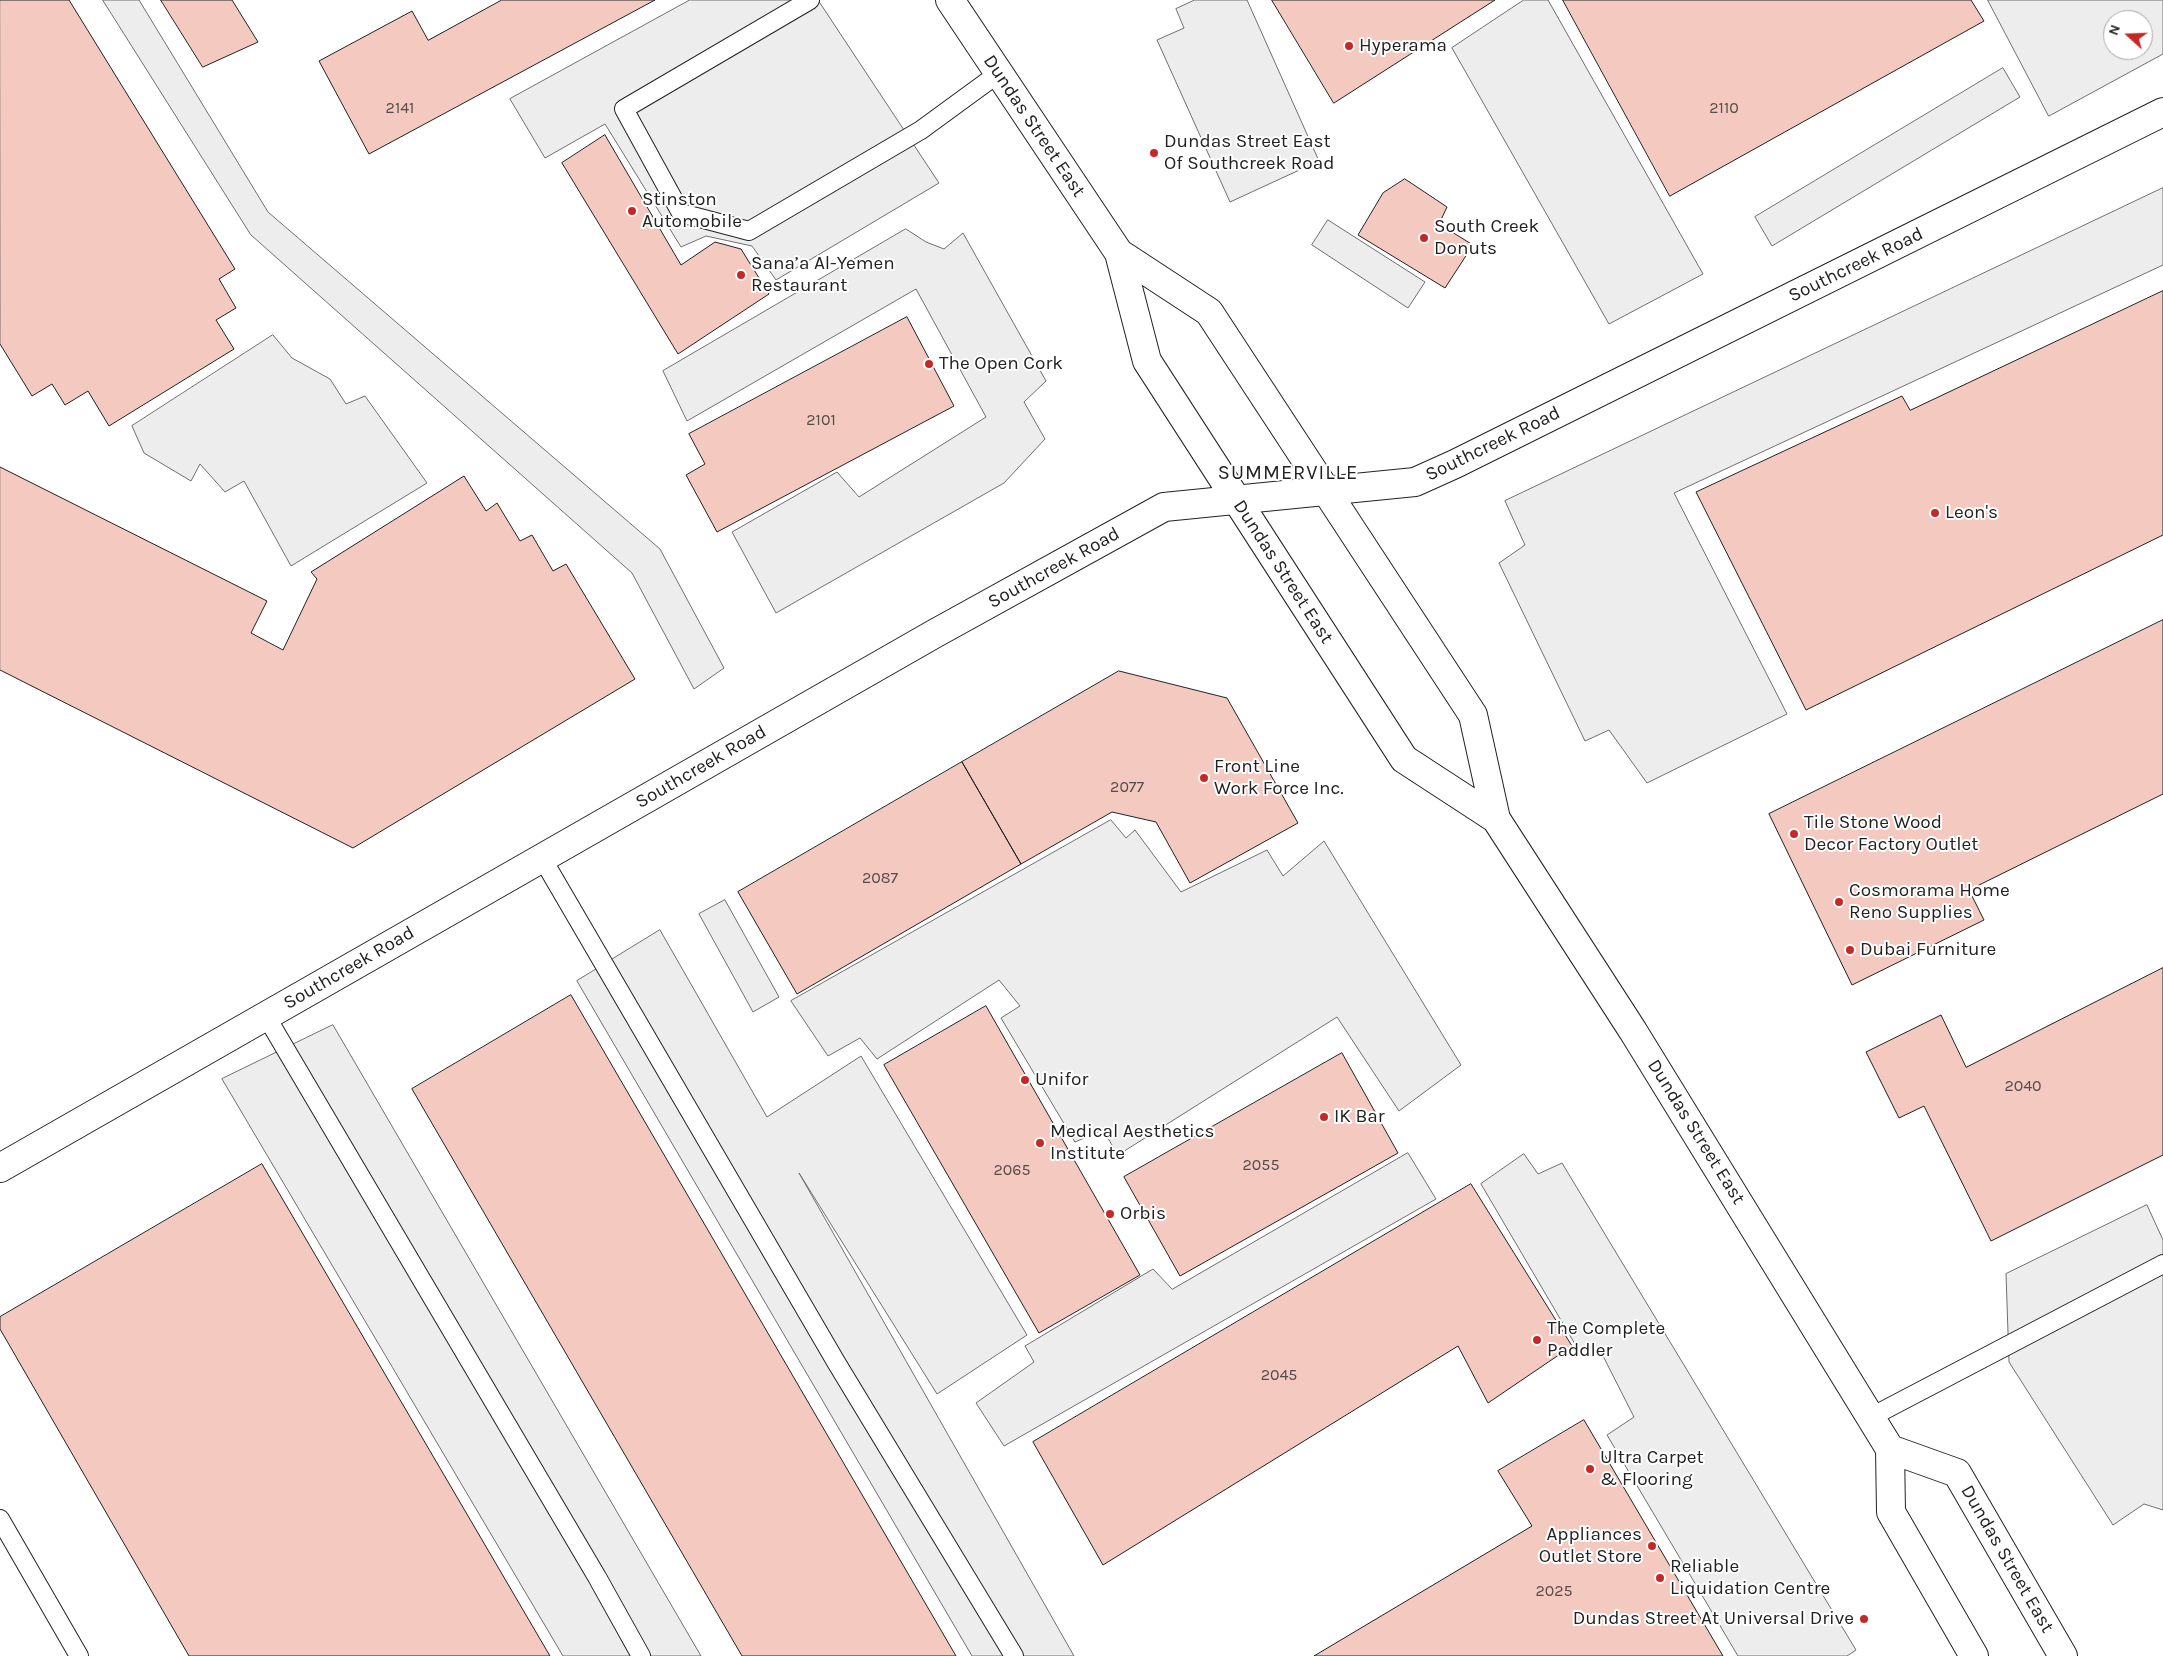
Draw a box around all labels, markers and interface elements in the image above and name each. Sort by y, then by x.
north arrow [2103,10,2153,60]
text: N [2105,22,2124,38]
place label: Hyperama [1359,35,1447,57]
marker: Hyperama [1343,40,1355,52]
street label: Dundas Street East [978,51,1090,201]
house number: 2141 [386,98,414,118]
house number: 2110 [1709,98,1739,118]
place label: Dundas Street East Of Southcreek Road [1164,131,1334,175]
marker: Dundas Street East Of Southcreek Road [1148,147,1160,159]
place label: Stinston Automobile [642,189,742,233]
marker: Stinston Automobile [626,205,638,217]
place label: South Creek Donuts [1434,216,1539,260]
street label: Southcreek Road [1785,223,1927,307]
marker: South Creek Donuts [1418,232,1430,244]
place label: Sana’a Al-Yemen Restaurant [751,253,895,297]
marker: Sana’a Al-Yemen Restaurant [735,269,747,281]
place label: The Open Cork [939,353,1063,375]
marker: The Open Cork [923,358,935,370]
street label: Southcreek Road [1422,402,1564,486]
house number: 2101 [806,410,836,430]
district label: SUMMERVILLE [1216,461,1360,485]
street label: Dundas Street East [1228,496,1338,648]
place label: Leon's [1945,502,1998,524]
marker: Leon's [1929,507,1941,519]
street label: Southcreek Road [984,522,1124,614]
street label: Southcreek Road [632,720,770,814]
place label: Front Line Work Force Inc. [1214,756,1344,800]
marker: Front Line Work Force Inc. [1198,772,1210,784]
house number: 2077 [1110,777,1144,797]
place label: Tile Stone Wood Decor Factory Outlet [1804,812,1979,856]
marker: Tile Stone Wood Decor Factory Outlet [1788,828,1800,840]
house number: 2087 [862,868,898,888]
place label: Cosmorama Home Reno Supplies [1849,880,2010,924]
marker: Cosmorama Home Reno Supplies [1833,896,1845,908]
street label: Southcreek Road [280,921,418,1015]
place label: Dubai Furniture [1860,939,1996,961]
marker: Dubai Furniture [1844,944,1856,956]
street label: Dundas Street East [1642,1055,1750,1209]
place label: Unifor [1035,1069,1088,1091]
marker: Unifor [1019,1074,1031,1086]
house number: 2040 [2004,1076,2042,1096]
place label: IK Bar [1334,1106,1385,1128]
marker: IK Bar [1318,1111,1330,1123]
place label: Medical Aesthetics Institute [1050,1121,1214,1165]
marker: Medical Aesthetics Institute [1034,1137,1046,1149]
house number: 2055 [1243,1155,1279,1175]
house number: 2065 [994,1160,1030,1180]
place label: Orbis [1120,1203,1166,1225]
marker: Orbis [1104,1208,1116,1220]
place label: The Complete Paddler [1547,1318,1665,1362]
marker: The Complete Paddler [1531,1334,1543,1346]
house number: 2045 [1261,1365,1297,1385]
place label: Ultra Carpet & Flooring [1600,1447,1704,1491]
marker: Ultra Carpet & Flooring [1584,1463,1596,1475]
street label: Dundas Street East [1955,1481,2059,1637]
place label: Appliances Outlet Store [1539,1524,1642,1568]
marker: Appliances Outlet Store [1646,1540,1658,1552]
place label: Reliable Liquidation Centre [1670,1556,1830,1600]
marker: Reliable Liquidation Centre [1654,1572,1666,1584]
house number: 2025 [1535,1581,1573,1601]
place label: Dundas Street At Universal Drive [1573,1608,1854,1630]
marker: Dundas Street At Universal Drive [1858,1613,1870,1625]

